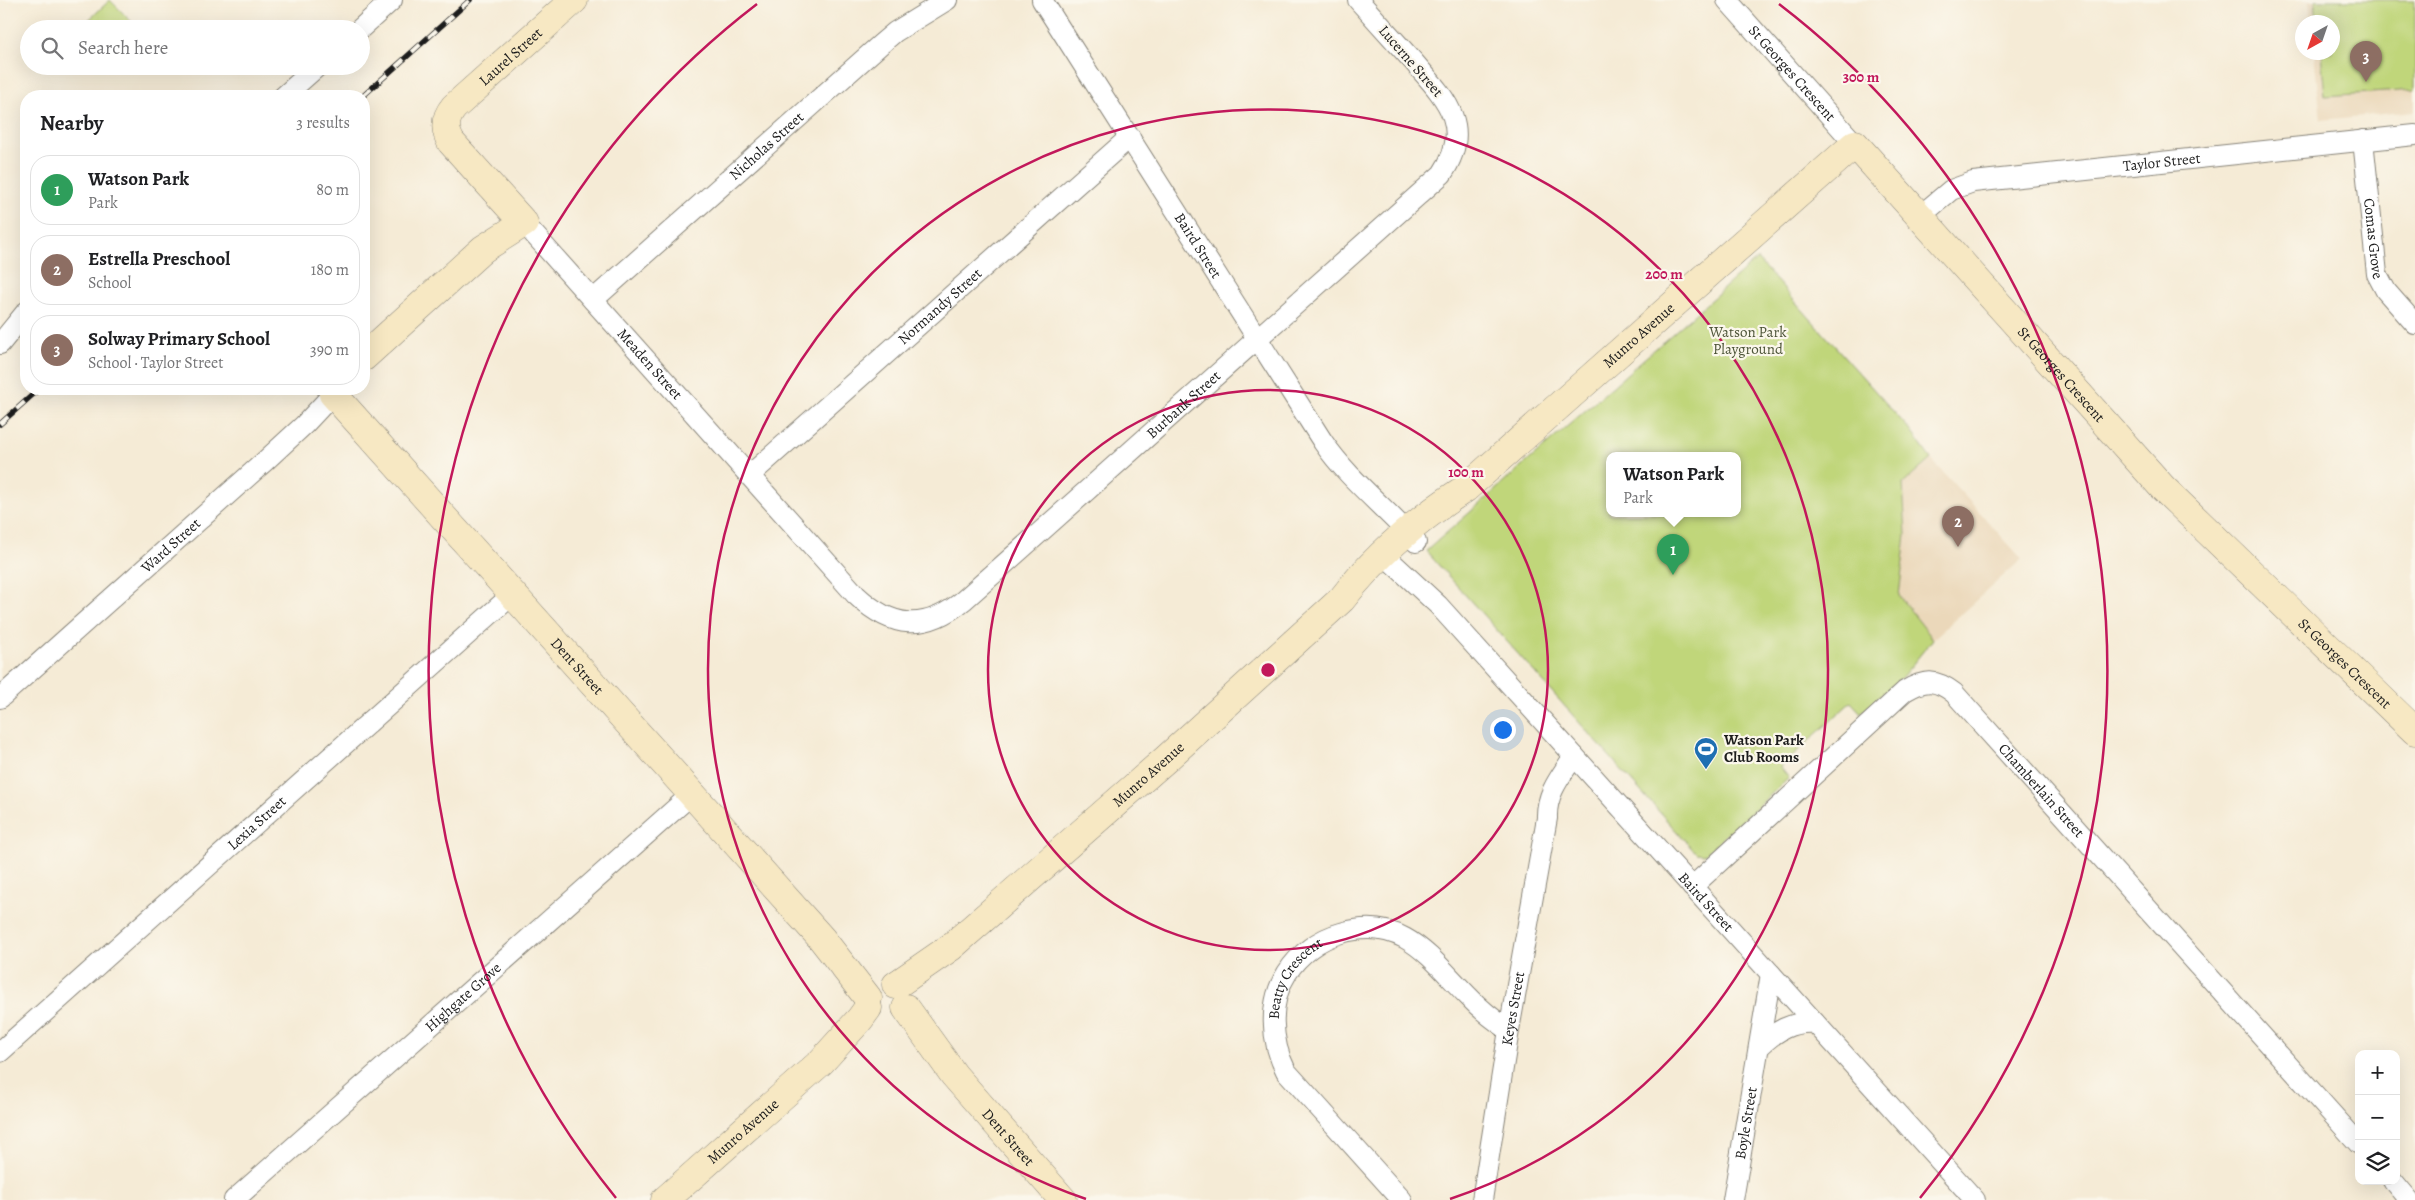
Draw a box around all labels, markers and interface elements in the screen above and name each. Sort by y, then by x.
north arrow [2295,15,2340,60]
search box [20,20,370,75]
street label: Lucerne Street [1374,21,1448,101]
street label: St Georges Crescent [1744,21,1840,126]
street label: Laurel Street [475,23,547,90]
icon: search [38,34,66,62]
text: Search here [78,35,168,61]
pin: 3 [2350,41,2382,82]
text: 300 m [1843,67,1880,87]
street label: Nicholas Street [725,107,808,184]
text: Nearby [40,109,103,137]
text: 3 results [296,112,350,134]
street label: Taylor Street [2122,148,2201,176]
text: Watson Park [88,166,189,192]
text: 1 [54,179,60,201]
text: 80 m [316,179,349,201]
text: Park [88,192,118,214]
street label: Comas Grove [2359,197,2388,283]
street label: Baird Street [1170,209,1226,282]
text: Estrella Preschool [88,246,230,272]
text: 2 [53,259,61,281]
text: 180 m [311,259,349,281]
street label: Normandy Street [893,263,986,349]
text: 200 m [1645,264,1683,284]
text: School [88,272,131,294]
street label: Munro Avenue [1599,298,1679,372]
park label: Watson Park Playground [1708,322,1787,359]
street label: St Georges Crescent [2013,322,2110,427]
street label: Meaden Street [613,324,687,404]
text: Solway Primary School [88,326,270,352]
text: 3 [54,339,60,361]
text: 390 m [310,339,349,361]
text: School · Taylor Street [88,352,224,374]
street label: Burbank Street [1142,366,1225,443]
popup [1606,452,1741,517]
text: Watson Park [1623,461,1724,487]
text: 100 m [1448,462,1484,482]
text: Park [1623,487,1653,509]
pin: 2 [1942,506,1974,547]
street label: Ward Street [136,513,205,578]
pin: 1 [1657,534,1689,575]
street label: St Georges Crescent [2294,614,2396,713]
street label: Dent Street [546,633,608,699]
centre of rings [1259,661,1277,679]
your location [1490,717,1516,743]
place label: Watson Park Club Rooms [1723,730,1804,767]
sports icon: Watson Park Club Rooms [1693,736,1719,770]
street label: Munro Avenue [1108,737,1189,811]
street label: Chamberlain Street [1994,739,2089,842]
street label: Lexia Street [223,791,290,854]
street label: Baird Street [1674,868,1738,936]
street label: Beatty Crescent [1264,933,1326,1020]
street label: Highgate Grove [421,958,506,1036]
street label: Keyes Street [1497,970,1529,1047]
map controls [2355,1050,2400,1185]
button: + [2355,1050,2400,1095]
street label: Boyle Street [1730,1085,1762,1161]
street label: Munro Avenue [703,1094,783,1168]
button: − [2355,1095,2400,1140]
street label: Dent Street [978,1104,1039,1170]
button: layers [2355,1140,2400,1185]

